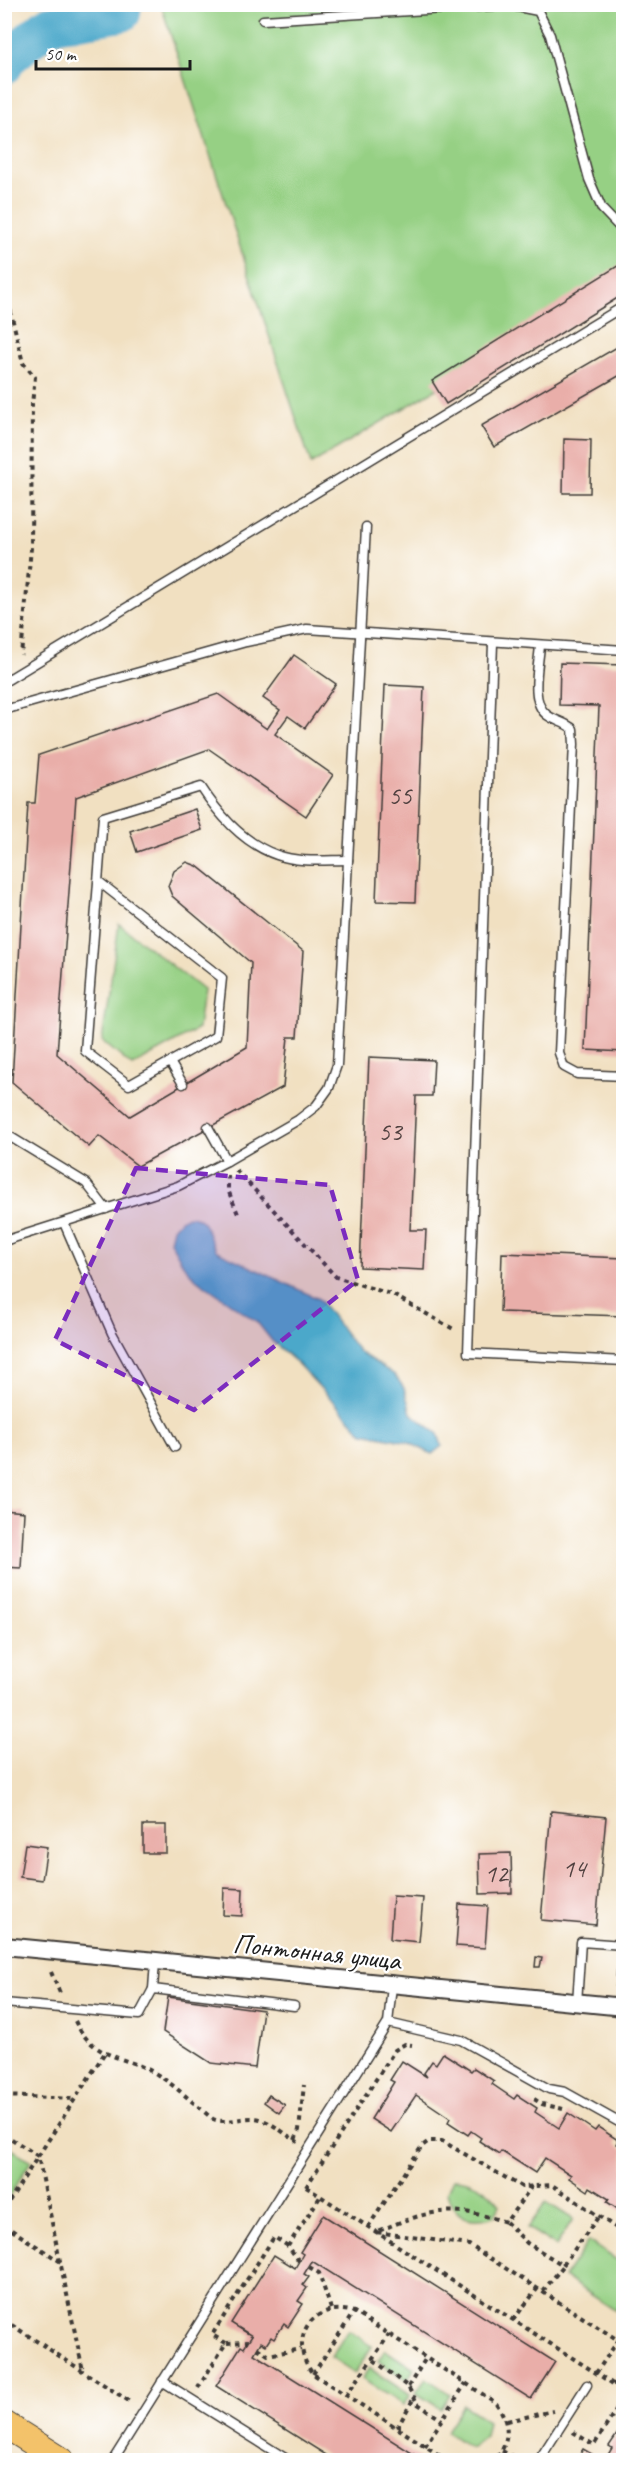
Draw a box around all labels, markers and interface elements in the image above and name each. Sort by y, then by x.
scale bar [36,33,190,71]
text: 50 m [45,43,78,65]
house number: 55 [388,779,413,812]
house number: 53 [378,1115,404,1148]
house number: 14 [562,1852,588,1885]
house number: 12 [484,1857,510,1890]
street label: Понтонная улица [231,1925,404,1978]

